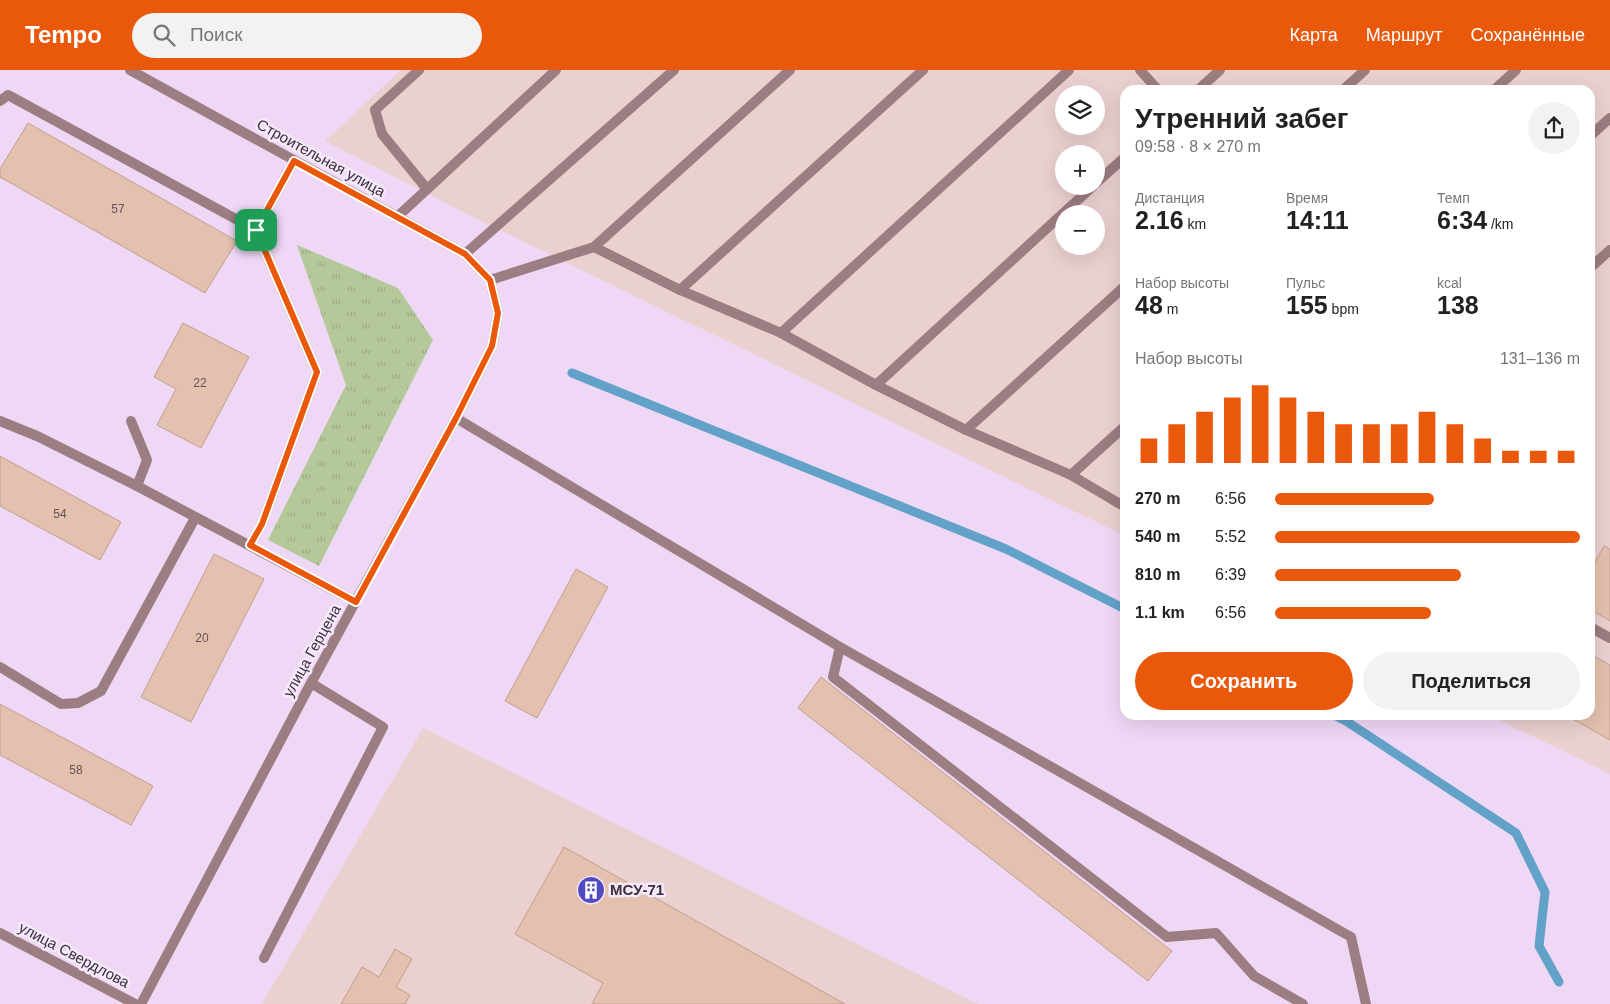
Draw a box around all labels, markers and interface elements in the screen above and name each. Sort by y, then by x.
search box [132,13,482,58]
text: Tempo [25,21,102,48]
icon: search [150,21,178,49]
text: Поиск [190,24,243,45]
text: Карта [1290,25,1338,45]
text: Маршрут [1366,25,1442,45]
text: Сохранённые [1470,25,1585,45]
map controls [1055,85,1105,255]
button: layers [1055,85,1105,135]
button: share [1528,102,1580,154]
text: Утренний забег [1135,103,1349,134]
street label: Строительная улица [254,115,389,200]
text: 09:58 · 8 × 270 m [1135,138,1261,155]
button: + [1055,145,1105,195]
text: Дистанция [1135,190,1205,206]
text: Время [1286,190,1328,206]
text: Темп [1437,190,1470,206]
house number: 57 [111,202,125,216]
button: − [1055,205,1105,255]
text: 2.16 [1135,206,1184,234]
text: 14:11 [1286,206,1349,234]
text: 6:34 [1437,206,1487,234]
pin [235,209,277,251]
icon: arrive [242,216,270,244]
text: km [1184,216,1206,232]
text: /km [1487,216,1514,232]
text: Набор высоты [1135,275,1229,291]
text: Пульс [1286,275,1325,291]
text: kcal [1437,275,1462,291]
text: 48 [1135,291,1163,319]
text: 155 [1286,291,1328,319]
text: 138 [1437,291,1479,319]
text: m [1163,301,1178,317]
text: bpm [1328,301,1359,317]
text: Набор высоты [1135,350,1242,367]
text: 131–136 m [1500,350,1580,367]
house number: 22 [193,376,207,390]
text: 270 m [1135,490,1180,507]
text: 6:56 [1215,490,1246,507]
house number: 54 [53,507,67,521]
text: 540 m [1135,528,1180,545]
text: 5:52 [1215,528,1246,545]
text: 810 m [1135,566,1180,583]
text: 6:39 [1215,566,1246,583]
street label: улица Герцена [279,601,344,700]
text: 1.1 km [1135,604,1185,621]
text: 6:56 [1215,604,1246,621]
house number: 20 [195,631,209,645]
button: Сохранить [1135,652,1353,710]
button: Поделиться [1363,652,1580,710]
house number: 58 [69,763,83,777]
building icon: МСУ-71 [576,875,606,905]
place label: МСУ-71 [610,881,664,898]
street label: улица Свердлова [16,918,133,991]

